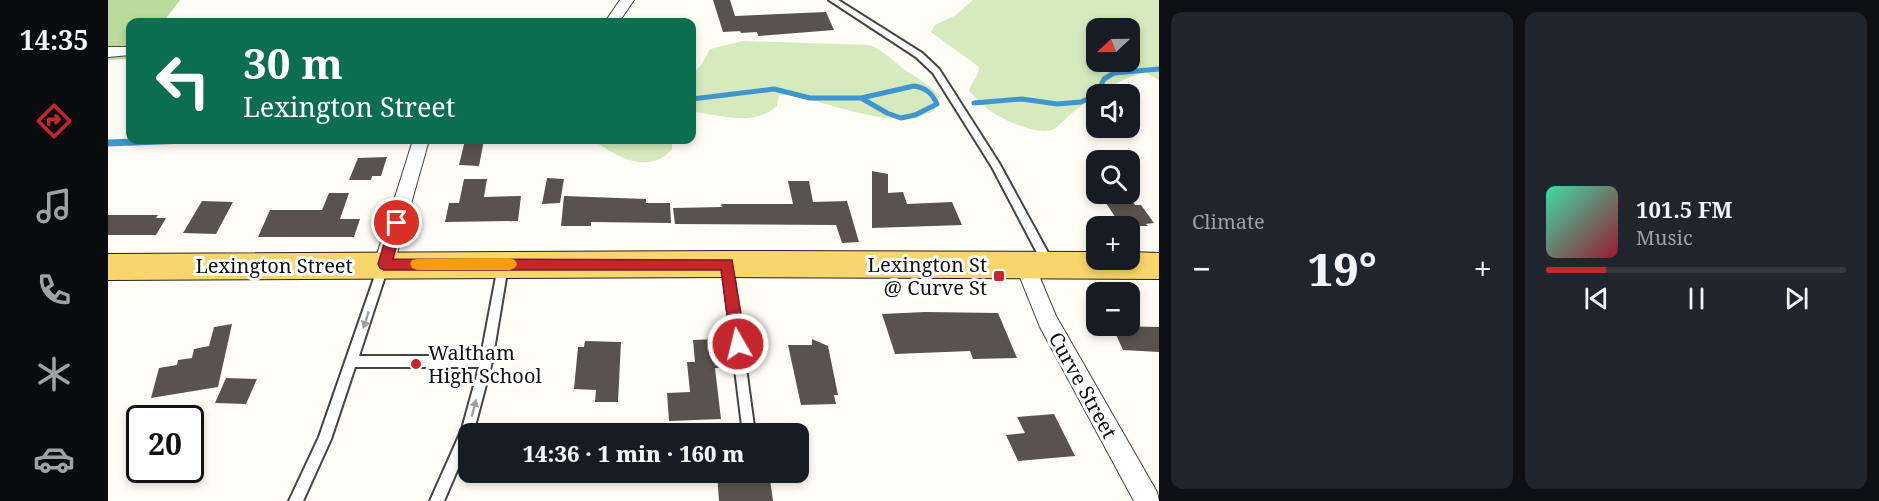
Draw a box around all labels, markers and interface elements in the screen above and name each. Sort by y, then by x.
north arrow [1086,18,1140,72]
map controls [1086,18,1140,336]
text: 14:35 [19,21,89,58]
text: 30 m [243,34,343,91]
icon: left [144,42,222,120]
button: sound [1086,84,1140,138]
text: Lexington Street [243,88,455,125]
icon: directions [33,100,75,142]
button: search [1086,150,1140,204]
icon: music [33,185,75,227]
text: 101.5 FM [1636,194,1733,224]
pin [371,197,422,248]
icon: arrive [380,206,413,239]
text: Climate [1192,208,1265,235]
button: + [1086,216,1140,270]
text: Music [1636,224,1693,251]
text: 19° [1308,238,1377,299]
text: − [1192,246,1211,291]
text: + [1474,246,1492,291]
place label: Lexington St @ Curve St [868,251,987,301]
street label: Lexington Street [195,252,353,279]
icon: phone [33,269,75,311]
marker: Lexington St @ Curve St [992,269,1006,283]
button: − [1086,282,1140,336]
icon: previous [1580,282,1613,315]
icon: pause [1680,282,1713,315]
icon: next [1780,282,1813,315]
one-way arrow [361,311,371,329]
position arrow [706,312,770,376]
street label: Curve Street [1043,327,1123,443]
place label: Waltham High School [428,339,542,389]
icon: climate [33,353,75,395]
marker: Waltham High School [409,357,423,371]
one-way arrow [470,399,479,417]
speed limit sign: 20 [126,405,204,483]
icon: car [33,438,75,480]
text: 14:36 · 1 min · 160 m [523,438,744,468]

